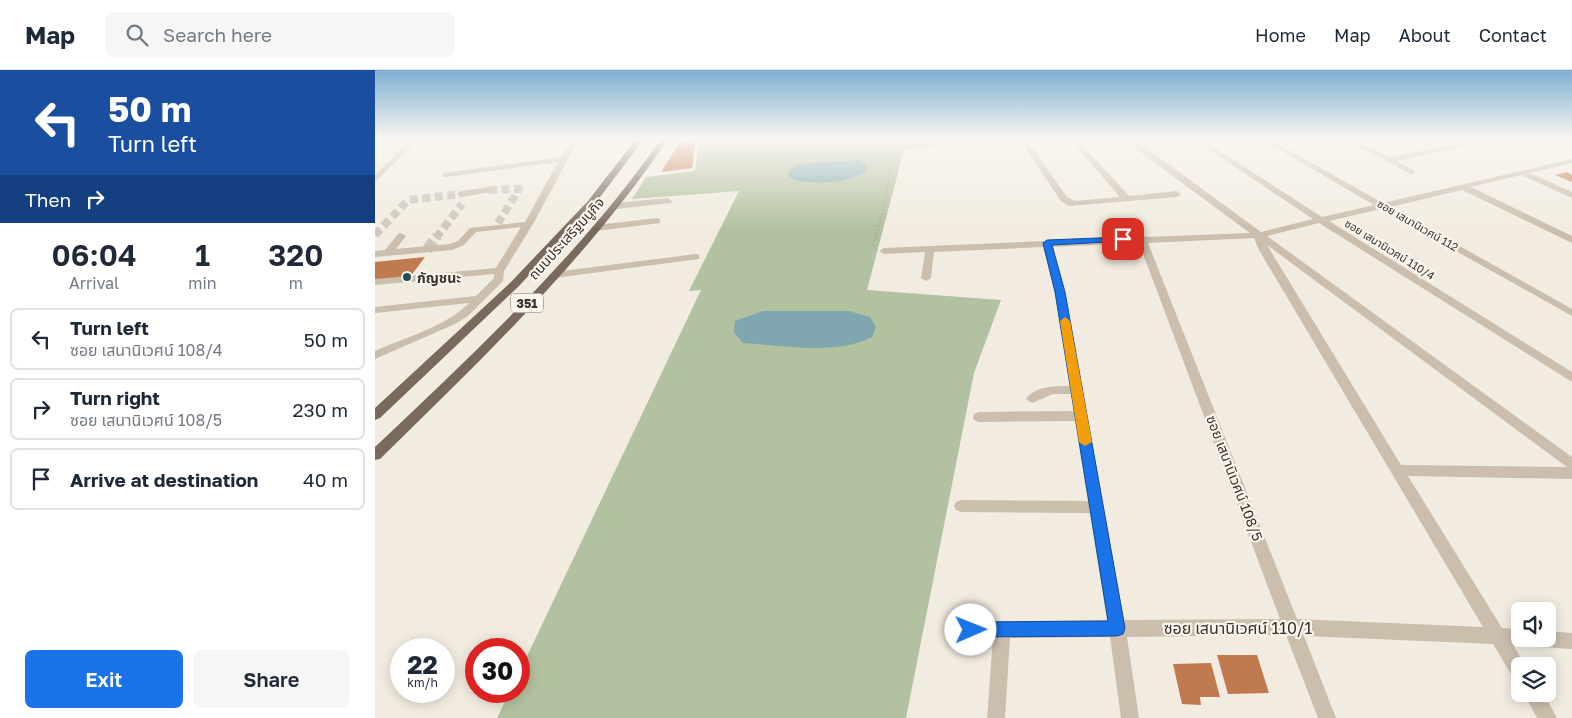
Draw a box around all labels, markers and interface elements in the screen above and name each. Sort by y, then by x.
search box [105,12,455,57]
text: Map [25,20,75,49]
icon: search [123,21,151,49]
text: Search here [163,23,272,46]
text: Home [1255,24,1306,46]
text: Map [1334,24,1371,46]
text: About [1399,24,1451,46]
text: Contact [1479,24,1547,46]
text: 50 m [108,88,191,130]
icon: left [25,90,90,155]
text: Turn left [108,130,197,157]
icon: right [81,185,109,213]
text: Then [25,188,71,211]
street label: ถนนประเสริฐมนูกิจ [525,193,608,283]
street label: ซอย เสนานิเวศน์ 112 [1375,197,1461,253]
street label: ซอย เสนานิเวศน์ 110/4 [1343,216,1438,282]
pin [1102,218,1144,260]
icon: arrive [1109,225,1137,253]
text: 06:04 [52,237,137,273]
text: 1 [195,237,210,273]
text: 320 [268,237,323,273]
place label: กัญชนะ [417,269,461,286]
marker: กัญชนะ [401,271,413,283]
text: Arrival [69,273,119,293]
text: min [188,273,217,293]
text: m [289,273,303,293]
road number: 351 [511,294,543,312]
text: Turn left [70,316,149,339]
icon: left [27,325,55,353]
text: 50 m [304,328,348,351]
text: ซอย เสนานิเวศน์ 108/4 [70,340,223,360]
text: Turn right [70,386,160,409]
icon: right [27,395,55,423]
text: 230 m [293,398,348,421]
text: ซอย เสนานิเวศน์ 108/5 [70,410,222,430]
street label: ซอย เสนานิเวศน์ 108/5 [1203,413,1267,543]
icon: arrive [27,465,55,493]
text: Arrive at destination [70,468,258,491]
text: 40 m [303,468,348,491]
map controls [1511,602,1556,702]
button: sound [1511,602,1556,647]
position arrow [944,603,996,655]
street label: ซอย เสนานิเวศน์ 110/1 [1164,618,1313,638]
speed limit sign: 30 [465,638,530,703]
text: 22 [407,649,438,680]
button: Exit [25,650,183,708]
button: Share [193,650,350,708]
button: layers [1511,657,1556,702]
text: km/h [407,675,438,690]

